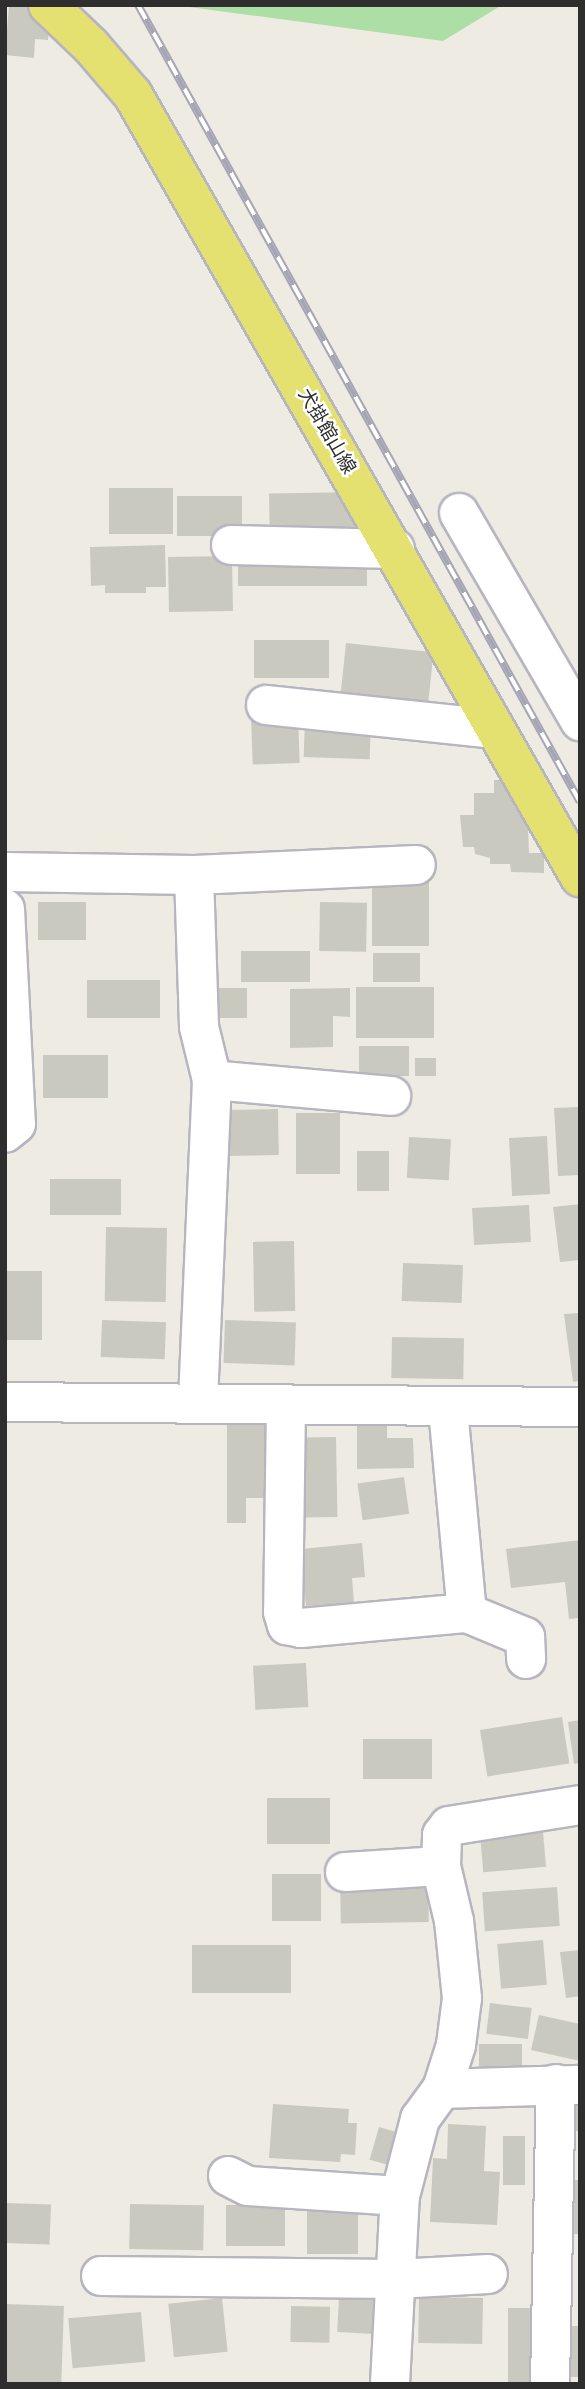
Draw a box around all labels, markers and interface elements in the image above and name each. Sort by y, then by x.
street label: 犬掛館山線 [293,384,361,478]

